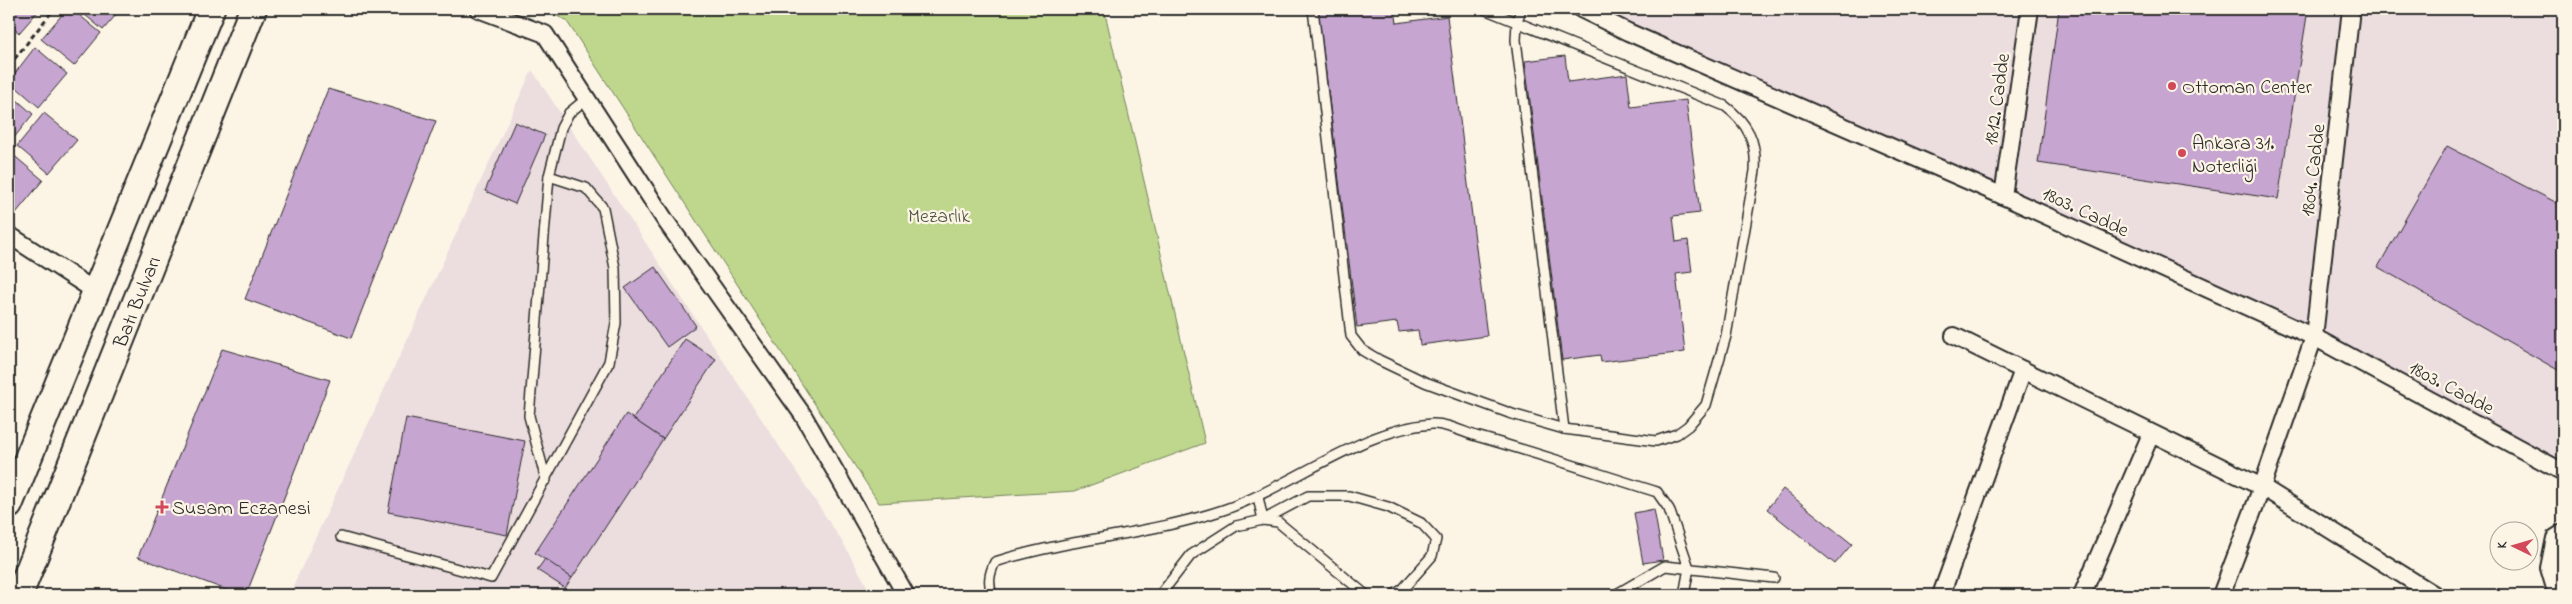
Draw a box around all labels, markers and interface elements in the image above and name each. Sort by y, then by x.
street label: 1812. Cadde [1978,52,2019,147]
place label: Ottoman Center [2182,74,2313,103]
marker: Ottoman Center [2166,80,2178,92]
street label: 1804. Cadde [2294,122,2335,218]
place label: Ankara 31. Noterliği [2192,130,2274,183]
marker: Ankara 31. Noterliği [2176,147,2188,159]
street label: 1803. Cadde [2037,180,2133,246]
park label: Mezarlık [908,203,970,232]
street label: Batı Bulvarı [107,252,170,353]
street label: 1803. Cadde [2403,355,2499,424]
place label: Susam Eczanesi [172,495,311,524]
marker: Susam Eczanesi [156,501,168,513]
north arrow [2490,522,2540,572]
text: K [2492,539,2513,549]

